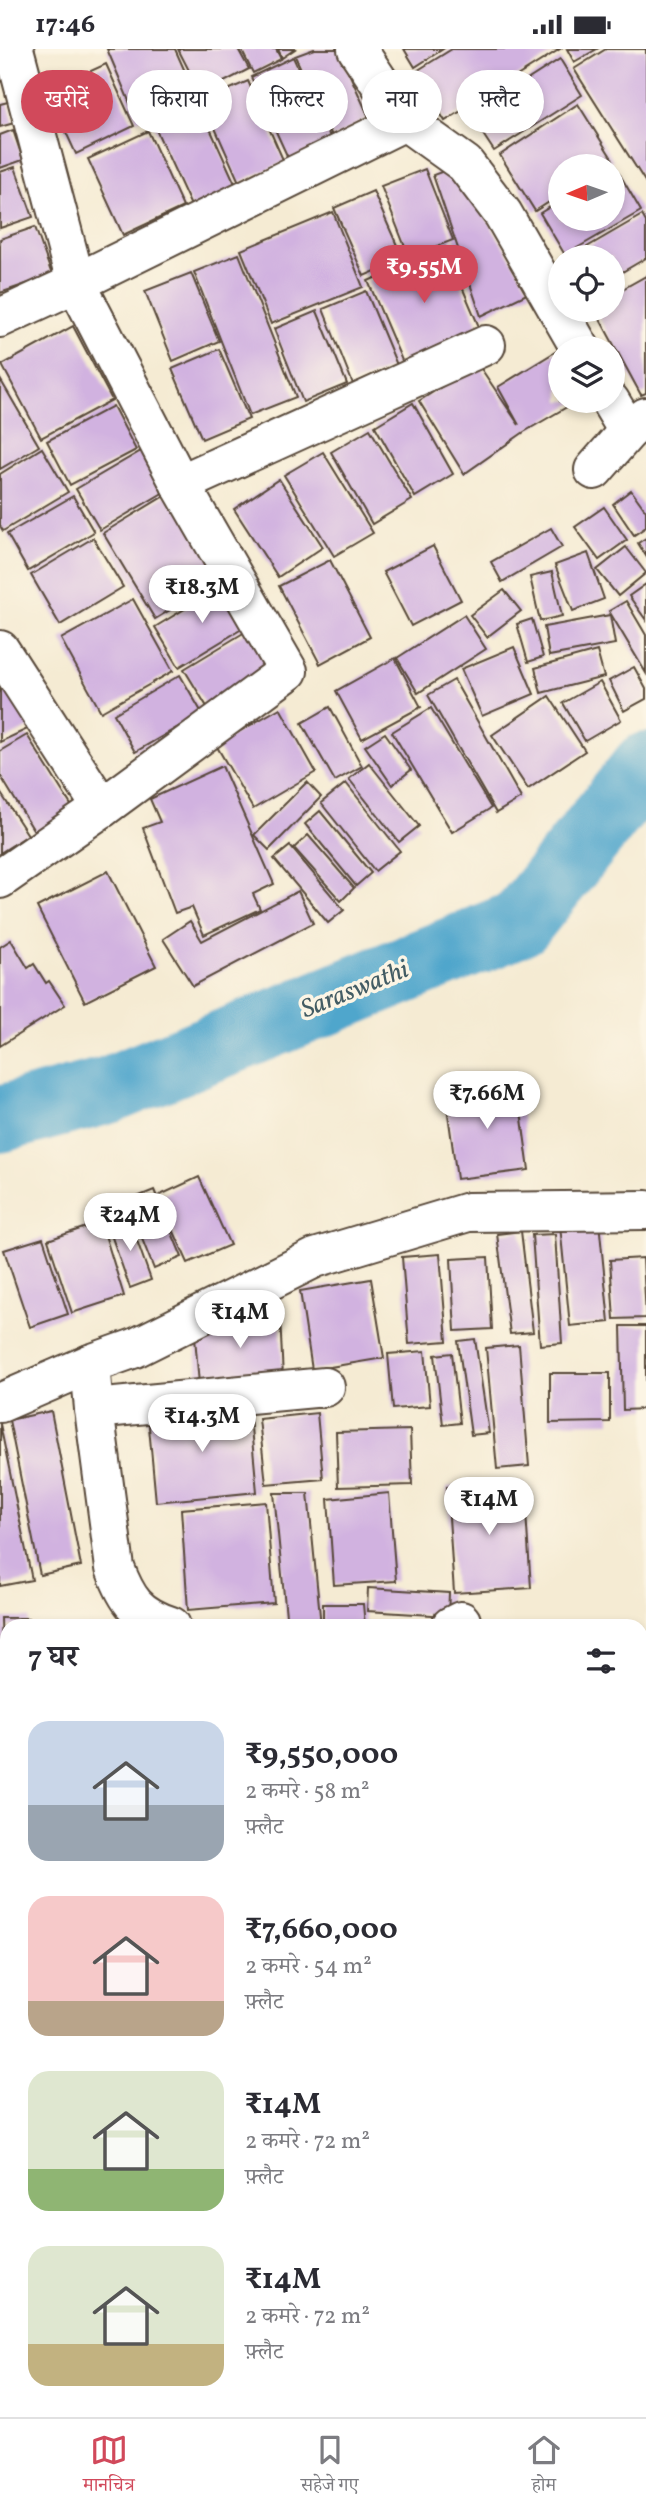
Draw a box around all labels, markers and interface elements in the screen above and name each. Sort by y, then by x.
text: 17:46 [35,7,95,43]
chip: खरीदें [21,70,113,133]
chip: किराया [127,70,232,133]
chip: फ़िल्टर [246,70,348,133]
chip: नया [362,70,442,133]
chip: फ़्लैट [456,70,544,133]
north arrow [548,154,625,231]
map controls [548,154,625,413]
pin: ₹9.55M [367,245,481,305]
button: locate [548,245,625,322]
text: ₹9.55M [386,252,462,284]
button: layers [548,336,625,413]
pin: ₹18.3M [145,565,259,625]
text: ₹18.3M [165,572,239,604]
water label: Saraswathi [296,952,415,1028]
pin: ₹7.66M [430,1072,544,1131]
text: ₹7.66M [449,1078,525,1110]
pin: ₹24M [89,1193,171,1253]
text: ₹24M [100,1200,160,1232]
pin: ₹14M [199,1291,281,1350]
text: ₹14M [211,1297,269,1329]
pin: ₹14.3M [145,1395,259,1454]
text: ₹14.3M [164,1401,240,1433]
pin: ₹14M [448,1477,530,1537]
text: ₹14M [460,1484,518,1516]
text: 7 घर [28,1637,78,1679]
icon: filters [582,1642,620,1680]
text: ₹9,550,000 [245,1734,398,1776]
icon: home [84,1749,168,1833]
text: 2 कमरे · 58 m² [245,1776,370,1808]
text: फ़्लैट [245,1812,283,1844]
text: ₹7,660,000 [245,1909,398,1951]
icon: home [84,1924,168,2008]
text: 2 कमरे · 54 m² [245,1951,372,1983]
text: फ़्लैट [245,1987,283,2019]
text: ₹14M [245,2084,321,2126]
icon: home [84,2099,168,2183]
text: 2 कमरे · 72 m² [245,2126,370,2158]
text: फ़्लैट [245,2162,283,2194]
text: ₹14M [245,2259,321,2301]
icon: home [84,2274,168,2358]
text: 2 कमरे · 72 m² [245,2301,370,2333]
text: फ़्लैट [245,2337,283,2369]
tab: मानचित्र [83,2431,135,2503]
tab: सहेजे गए [301,2431,359,2503]
tab: होम [525,2431,563,2503]

